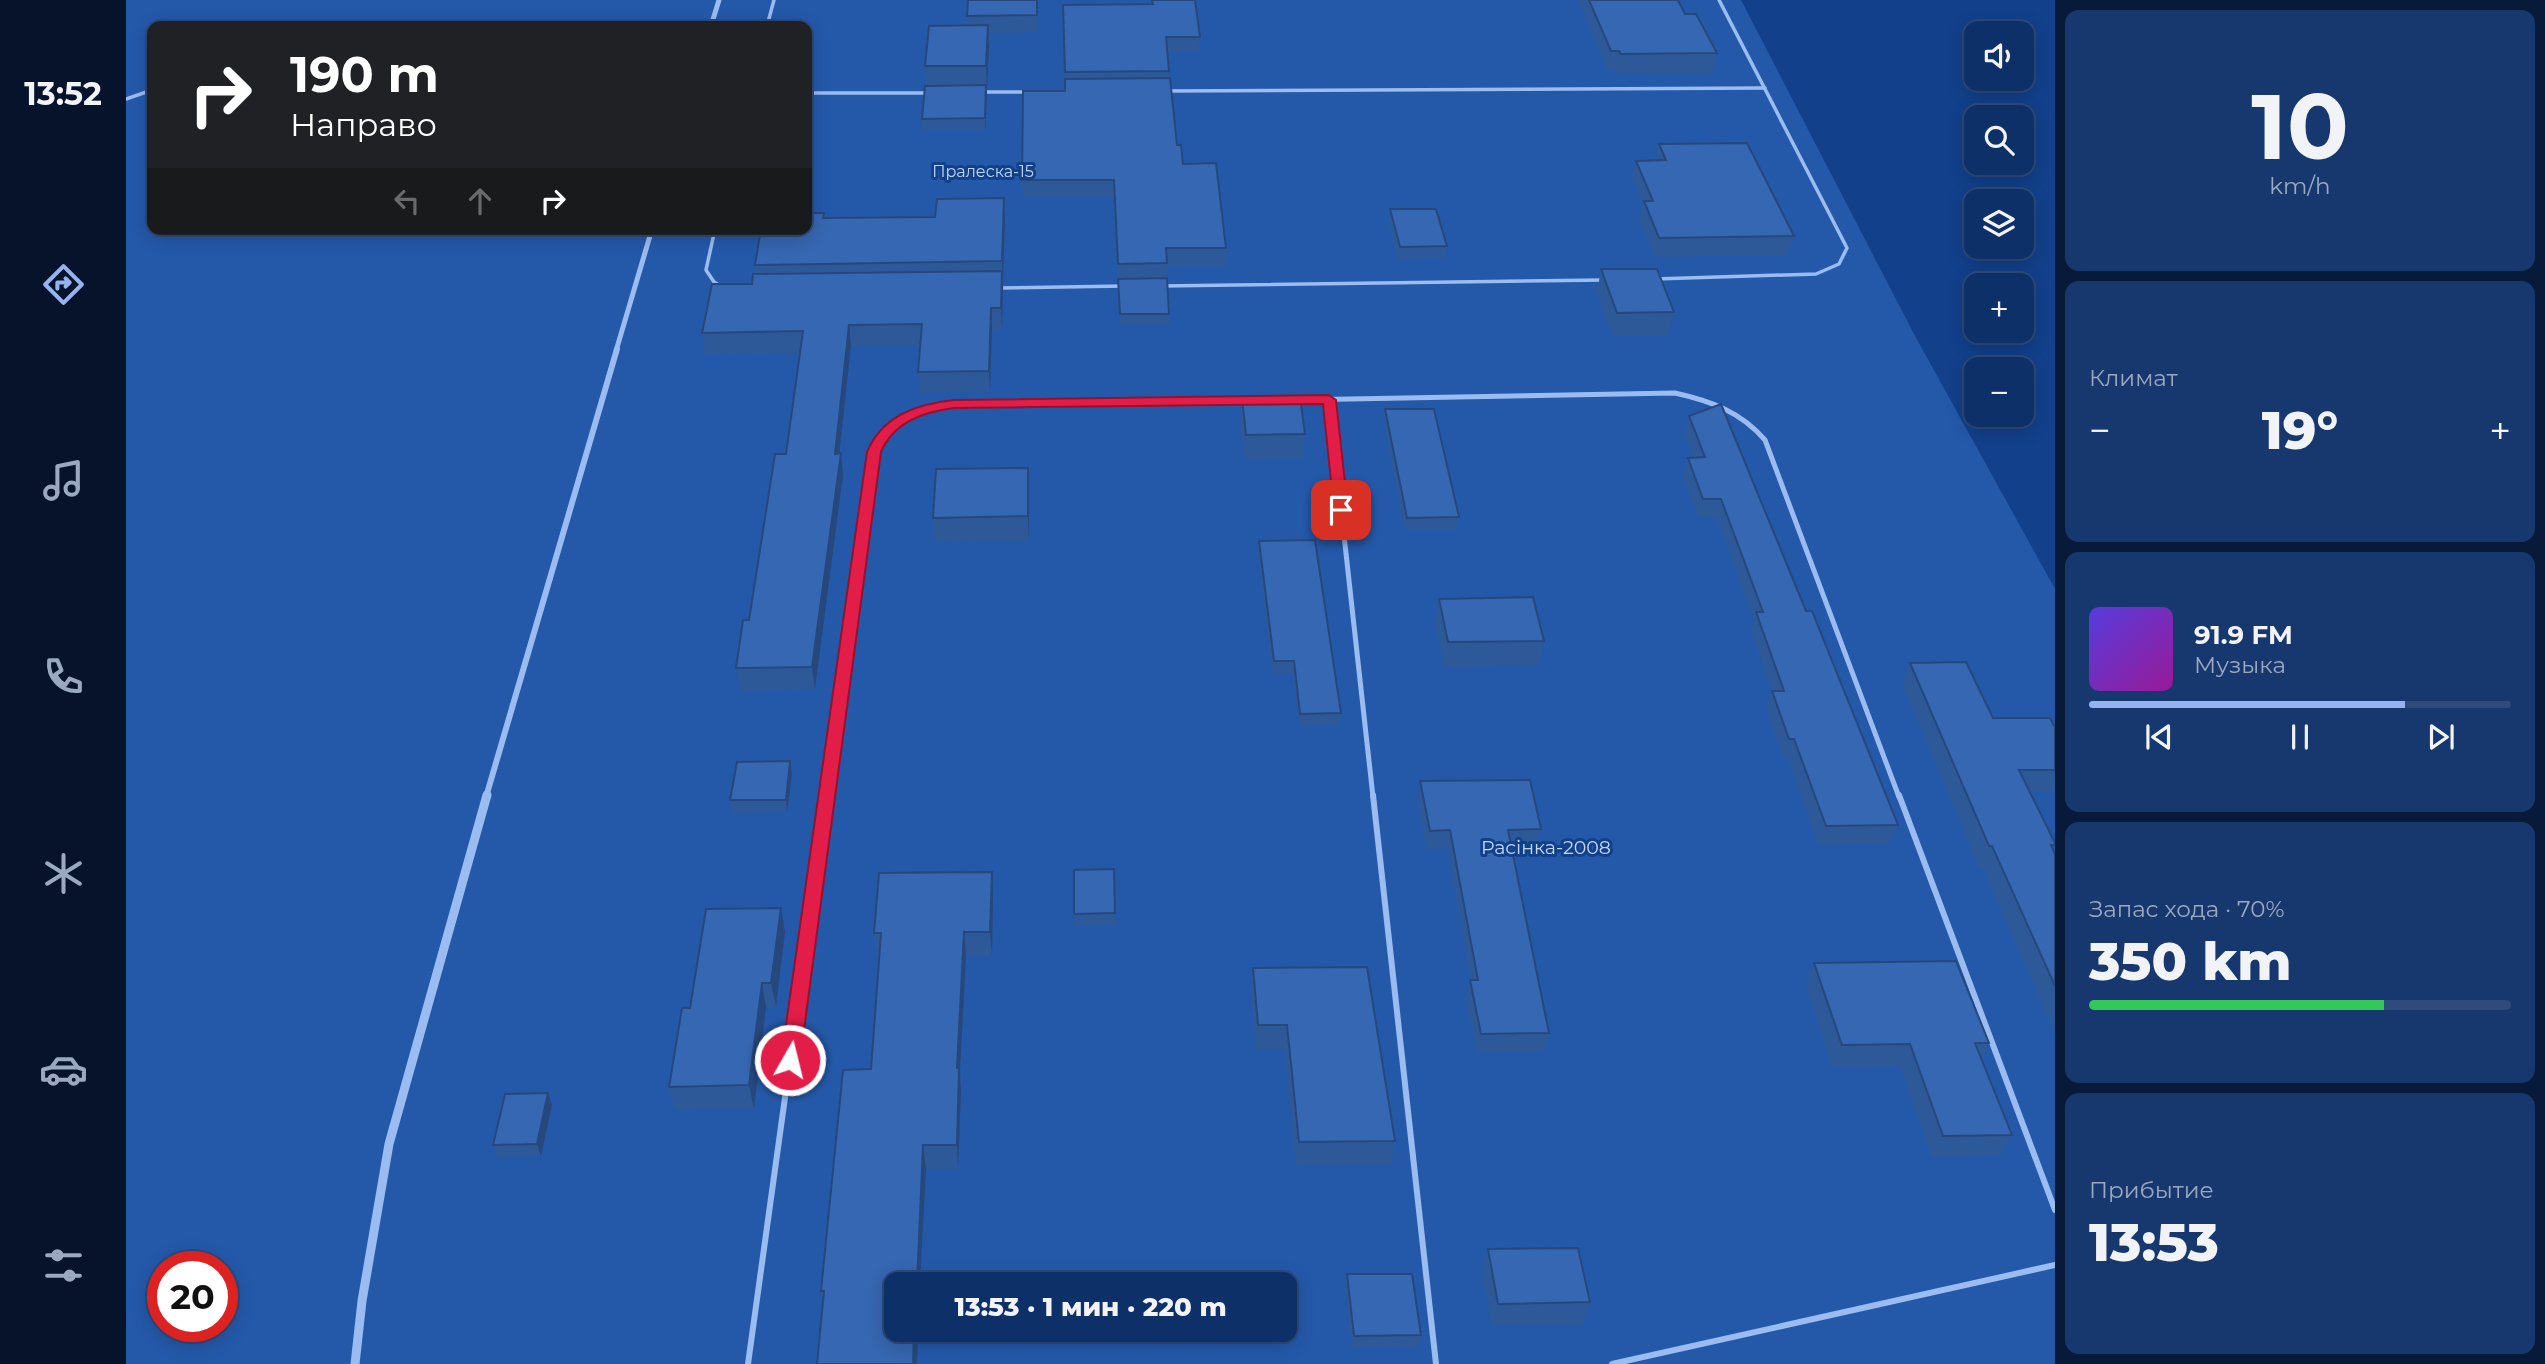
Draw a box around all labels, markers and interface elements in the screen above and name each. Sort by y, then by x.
map controls [1964,21,2034,427]
button: sound [1964,21,2034,91]
text: 190 m [290,45,439,104]
icon: right [175,49,266,140]
text: 10 [2251,71,2349,182]
text: 13:52 [24,74,102,113]
text: Направо [290,105,437,144]
button: search [1964,105,2034,175]
park label: Пралеска-15 [932,162,1034,181]
text: km/h [2269,172,2331,200]
icon: left [388,182,426,220]
icon: ahead [461,182,499,220]
icon: right [534,182,572,220]
button: layers [1964,189,2034,259]
icon: directions [39,260,88,309]
button: + [1964,273,2034,343]
button: − [1964,357,2034,427]
text: Климат [2089,364,2178,392]
text: 19° [2262,399,2338,462]
text: − [2089,407,2111,454]
text: + [2489,407,2511,454]
icon: music [39,456,88,505]
pin [1311,480,1371,540]
icon: arrive [1322,491,1360,529]
text: 91.9 FM [2194,619,2293,651]
text: Музыка [2194,651,2286,679]
icon: phone [39,652,88,701]
icon: previous [2140,718,2178,756]
icon: pause [2281,718,2319,756]
icon: next [2422,718,2460,756]
park label: Расінка-2008 [1481,836,1611,859]
icon: climate [39,849,88,898]
text: Запас хода · 70% [2089,895,2284,923]
text: 350 km [2089,930,2292,993]
position arrow [753,1023,827,1097]
icon: car [39,1045,88,1094]
text: Прибытие [2089,1176,2214,1204]
text: 13:53 [2089,1211,2219,1274]
icon: filters [39,1241,88,1290]
speed limit sign: 20 [147,1251,238,1342]
text: 13:53 · 1 мин · 220 m [954,1291,1227,1323]

